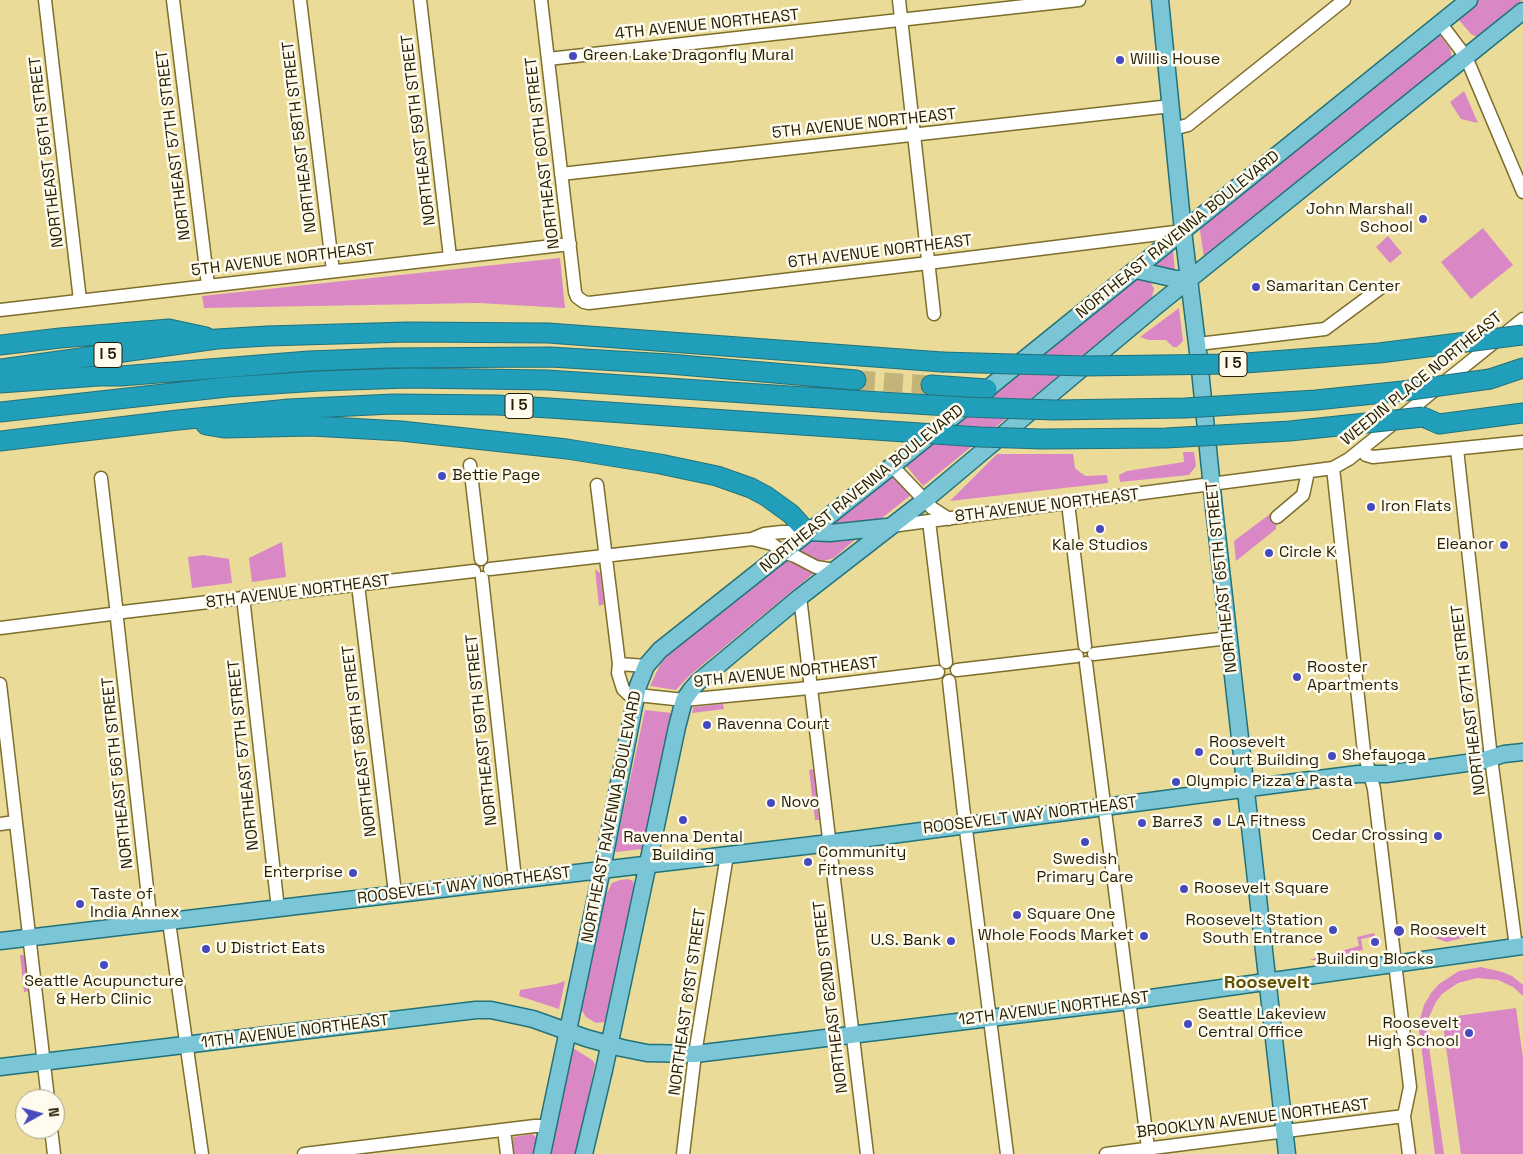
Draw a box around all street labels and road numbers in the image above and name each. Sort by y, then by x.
street label: 4TH AVENUE NORTHEAST [614,6,800,44]
street label: NORTHEAST 59TH STREET [398,33,440,227]
street label: NORTHEAST 58TH STREET [279,40,321,234]
street label: NORTHEAST 57TH STREET [153,49,195,241]
street label: NORTHEAST 56TH STREET [26,55,68,249]
street label: NORTHEAST 60TH STREET [522,56,564,250]
street label: 5TH AVENUE NORTHEAST [771,105,957,143]
street label: NORTHEAST RAVENNA BOULEVARD [1072,147,1284,323]
street label: 6TH AVENUE NORTHEAST [787,231,973,273]
street label: 5TH AVENUE NORTHEAST [190,239,376,281]
street label: WEEDIN PLACE NORTHEAST [1338,308,1506,450]
road number: I 5 [94,342,122,368]
road number: I 5 [1219,352,1247,376]
road number: I 5 [505,394,533,418]
street label: NORTHEAST RAVENNA BOULEVARD [756,401,968,577]
street label: NORTHEAST 65TH STREET [1202,480,1242,674]
street label: 8TH AVENUE NORTHEAST [954,485,1140,527]
street label: 8TH AVENUE NORTHEAST [205,571,391,613]
street label: NORTHEAST 67TH STREET [1448,604,1490,796]
street label: NORTHEAST 59TH STREET [462,633,502,827]
street label: NORTHEAST 58TH STREET [339,644,381,838]
street label: 9TH AVENUE NORTHEAST [693,654,879,692]
street label: NORTHEAST 57TH STREET [224,659,264,851]
street label: NORTHEAST 56TH STREET [98,676,138,870]
street label: NORTHEAST RAVENNA BOULEVARD [578,689,646,945]
street label: ROOSEVELT WAY NORTHEAST [922,793,1138,839]
street label: ROOSEVELT WAY NORTHEAST [356,863,572,909]
street label: NORTHEAST 62ND STREET [810,900,852,1094]
street label: NORTHEAST 61ST STREET [665,907,711,1097]
street label: 12TH AVENUE NORTHEAST [958,988,1150,1030]
street label: 11TH AVENUE NORTHEAST [200,1011,390,1053]
street label: BROOKLYN AVENUE NORTHEAST [1135,1095,1371,1143]

